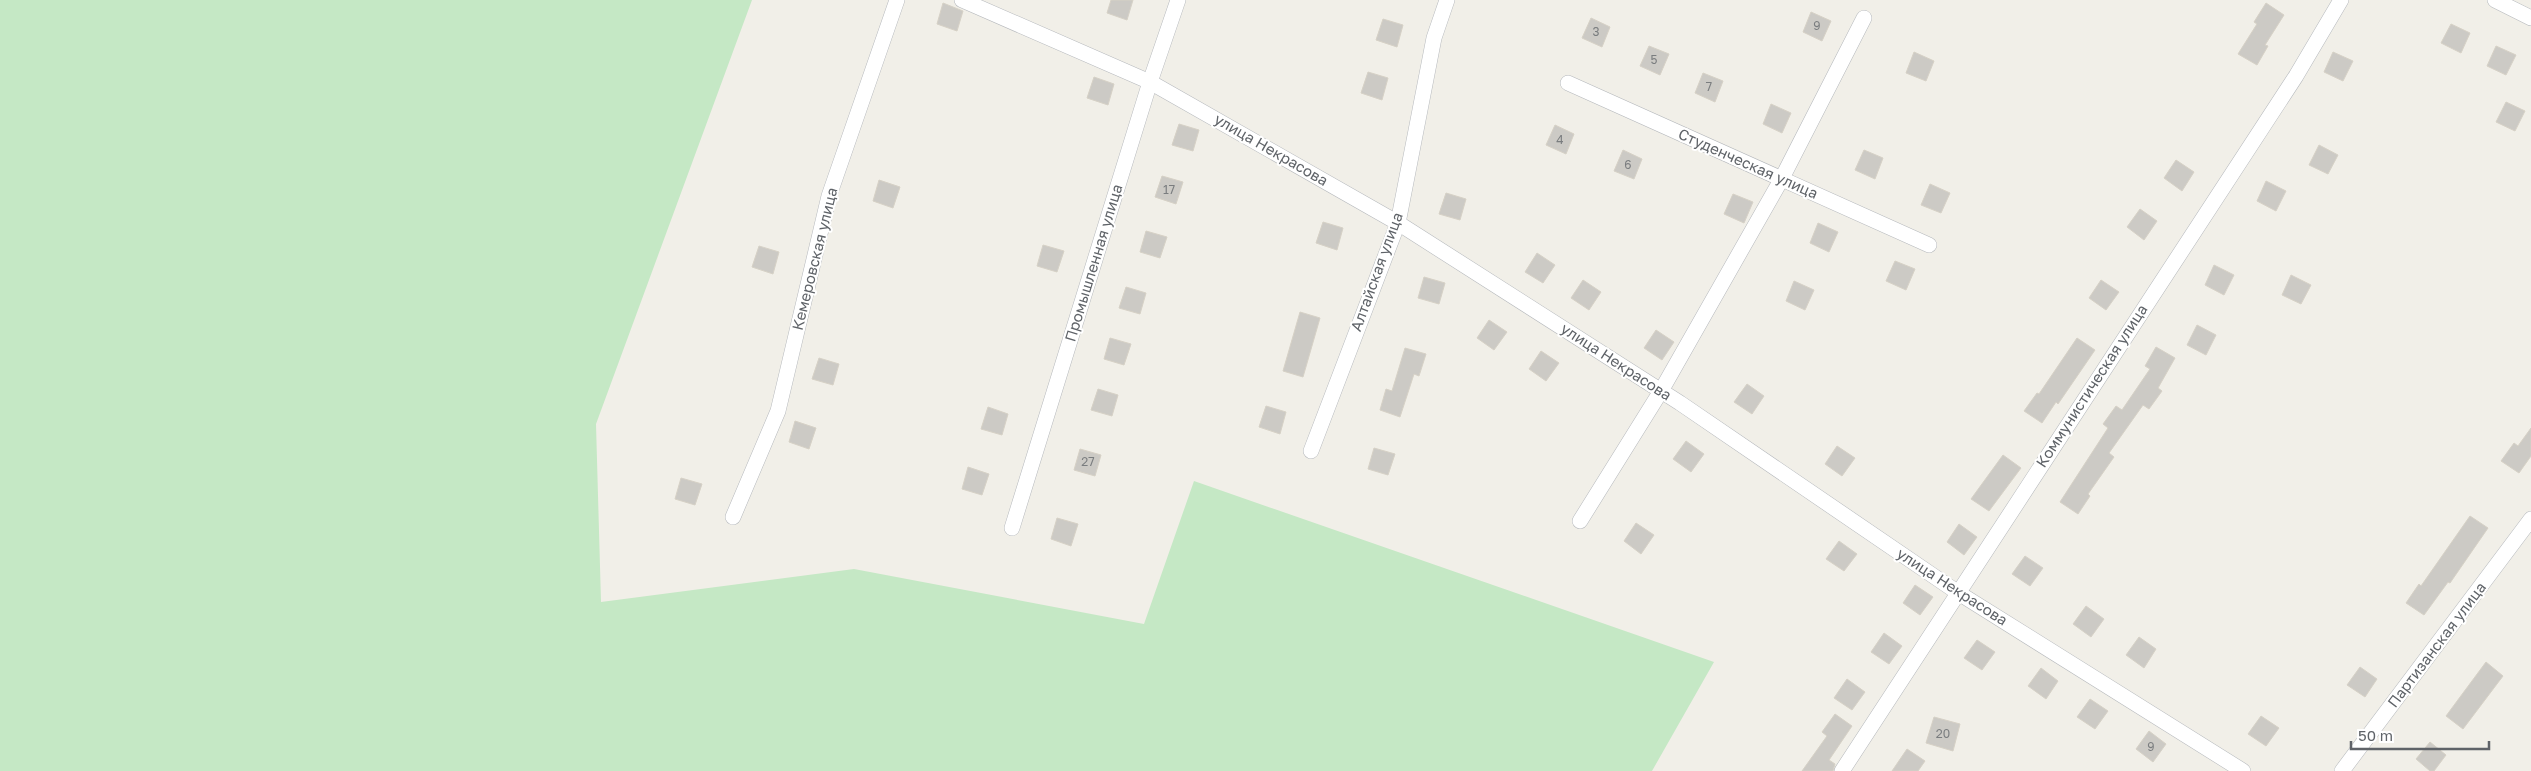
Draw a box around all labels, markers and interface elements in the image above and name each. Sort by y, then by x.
house number: 9 [1813,18,1821,33]
house number: 3 [1592,24,1600,39]
house number: 5 [1651,52,1658,67]
house number: 7 [1706,79,1712,94]
street label: улица Некрасова [1211,109,1332,189]
street label: Студенческая улица [1676,124,1821,202]
house number: 4 [1556,132,1564,147]
house number: 6 [1624,157,1632,172]
street label: Промышленная улица [1060,182,1126,344]
house number: 17 [1163,182,1175,197]
street label: Кемеровская улица [788,186,840,332]
street label: Алтайская улица [1346,210,1406,334]
street label: Коммунистическая улица [2032,301,2151,470]
street label: улица Некрасова [1558,319,1675,404]
house number: 27 [1081,454,1095,469]
street label: улица Некрасова [1894,544,2011,629]
street label: Партизанская улица [2383,578,2489,711]
scale bar [2351,718,2488,750]
house number: 20 [1936,726,1950,741]
text: 50 m [2358,726,2393,744]
house number: 9 [2147,739,2155,754]

